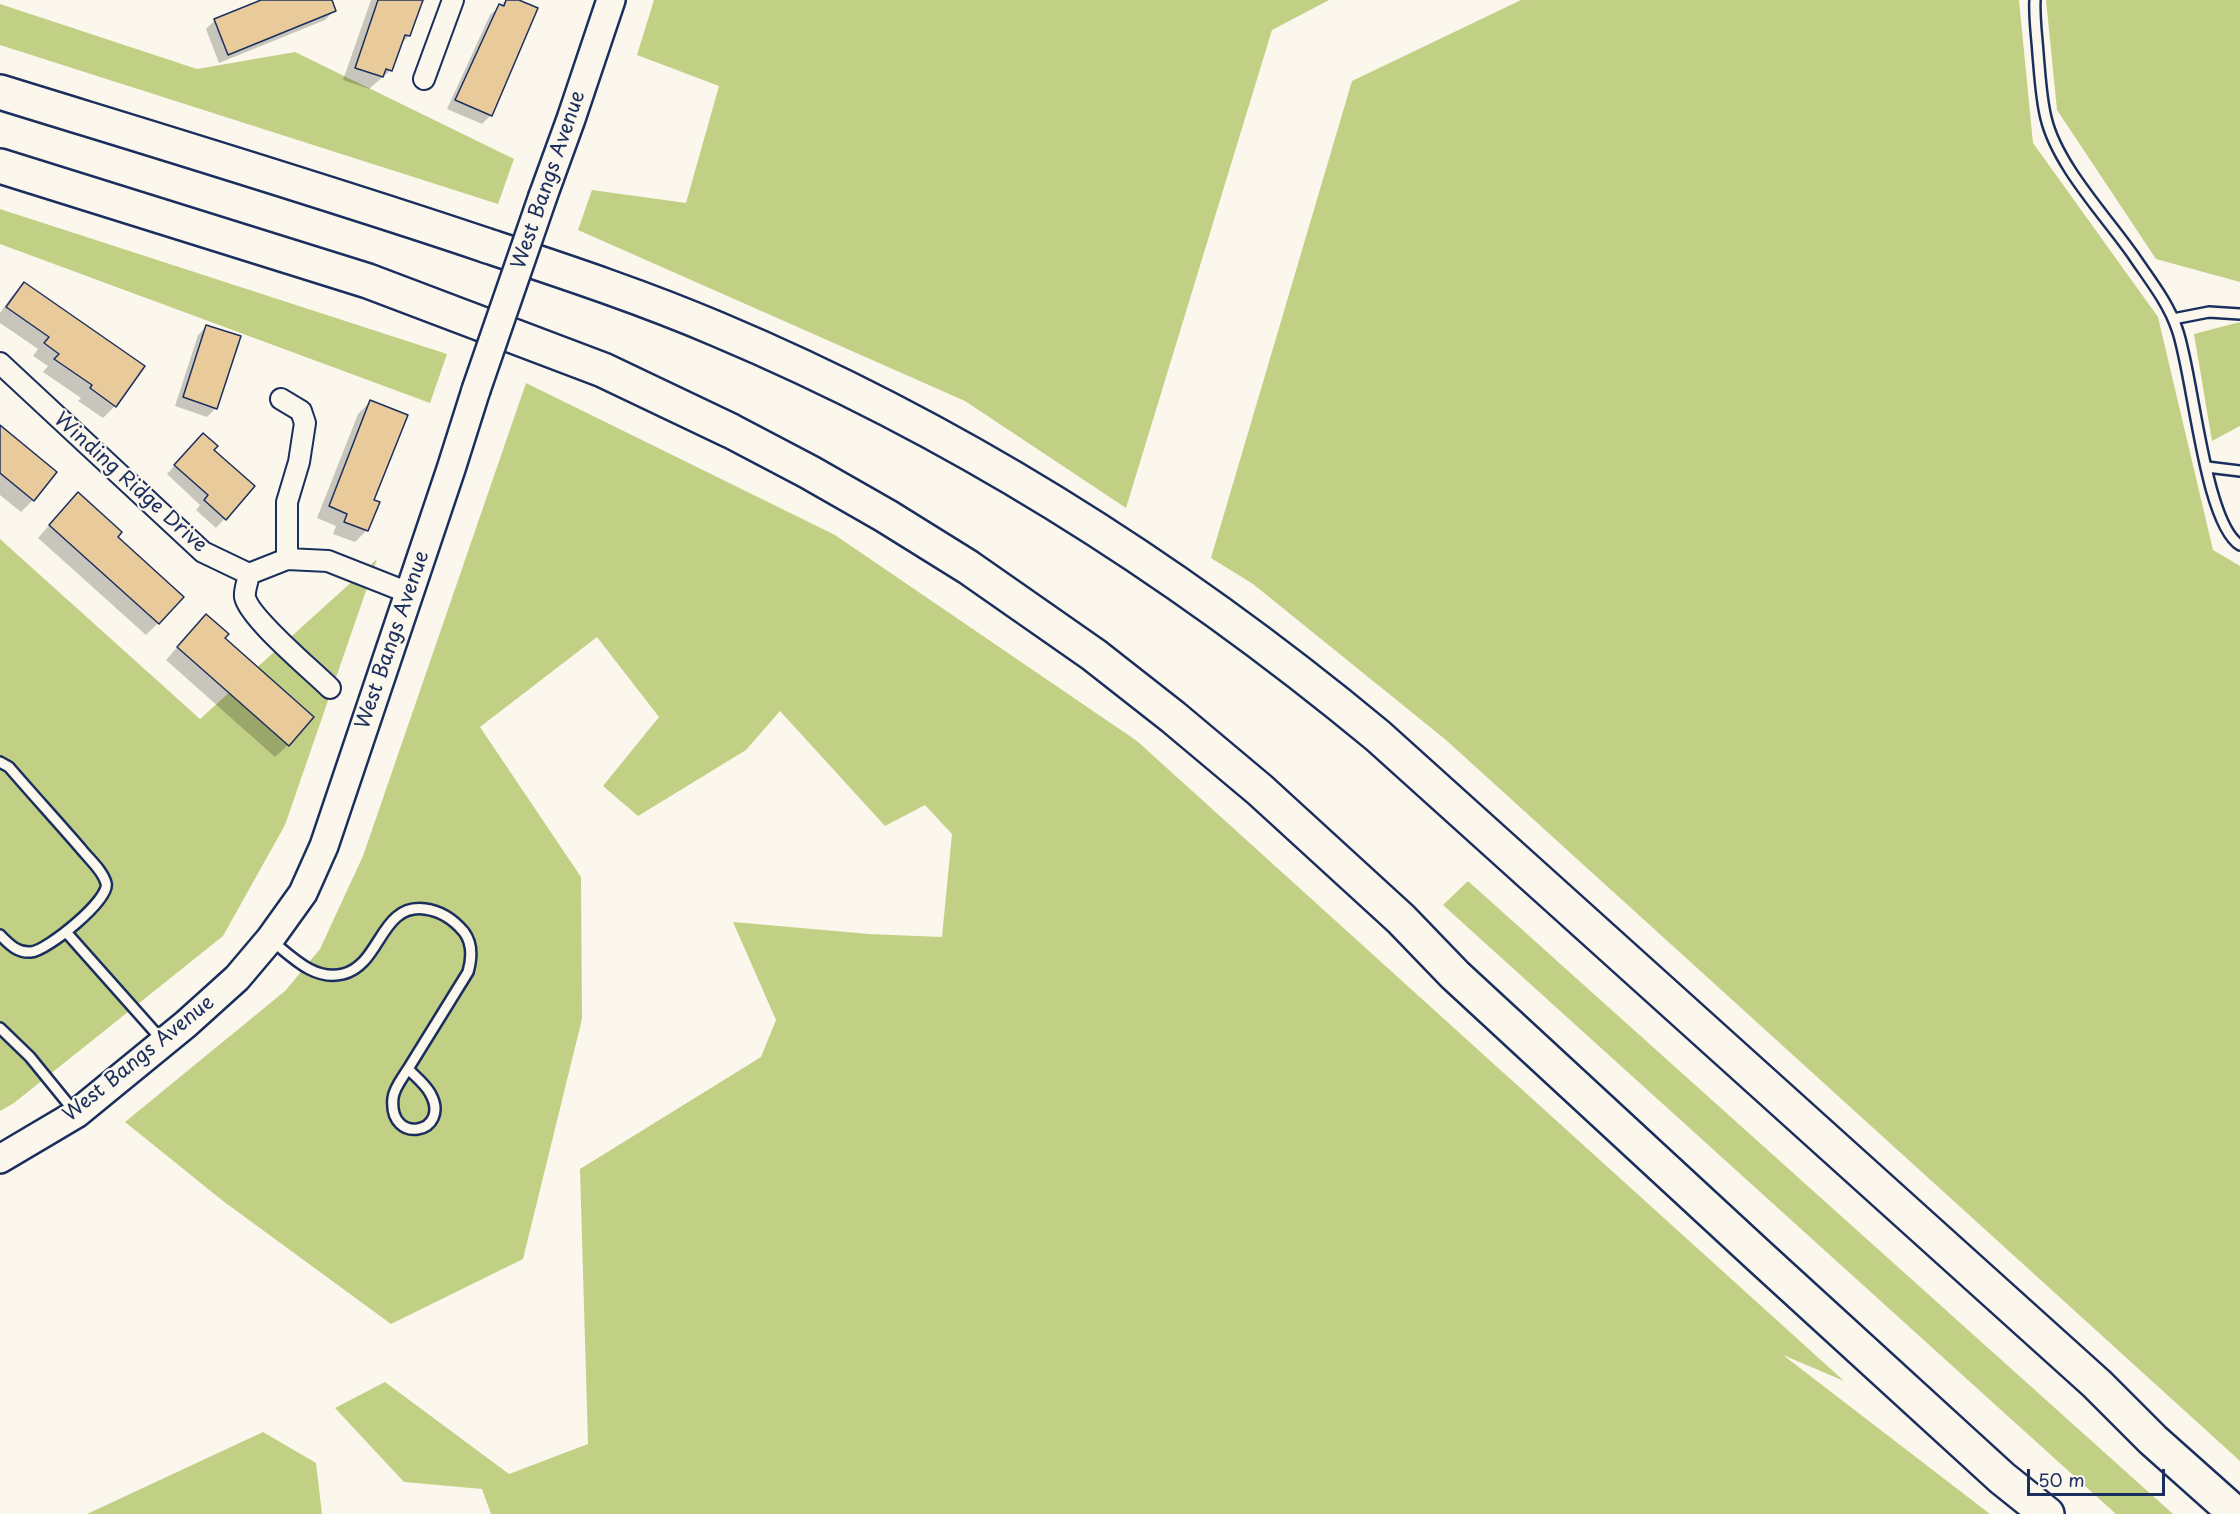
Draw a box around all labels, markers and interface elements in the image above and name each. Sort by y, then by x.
street label: West Bangs Avenue [507,88,591,272]
street label: Winding Ridge Drive [49,408,211,558]
street label: West Bangs Avenue [351,548,435,732]
street label: West Bangs Avenue [59,991,219,1127]
scale bar [2030,1457,2168,1495]
text: 50 m [2038,1466,2085,1493]

